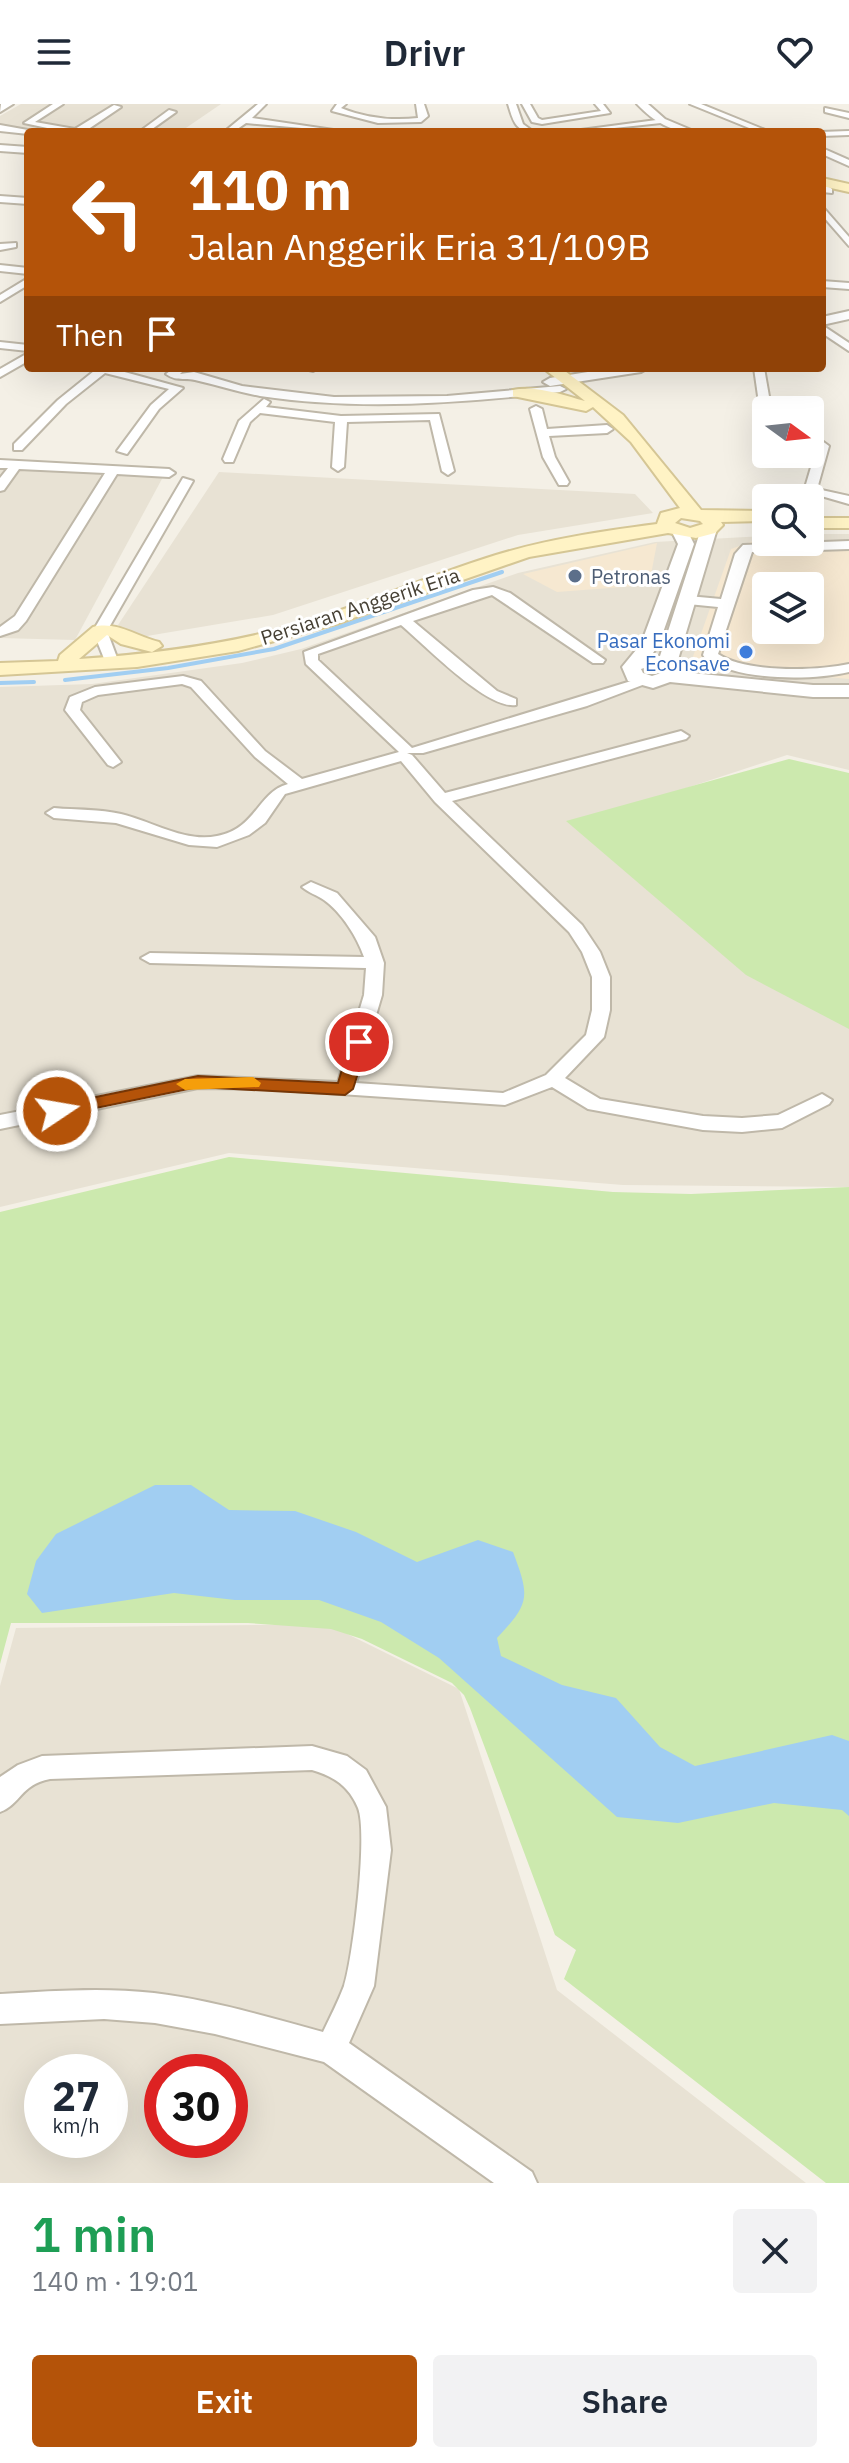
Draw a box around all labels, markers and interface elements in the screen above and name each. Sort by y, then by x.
text: Drivr [384,29,465,76]
icon: menu [32,30,76,74]
icon: heart [773,30,817,74]
text: 110 m [188,153,352,225]
icon: left [56,160,160,264]
text: Jalan Anggerik Eria 31/109B [188,223,651,270]
icon: arrive [140,312,184,356]
text: Then [56,315,124,354]
north arrow [752,396,824,468]
map controls [752,396,824,644]
button: search [752,484,824,556]
street label: Persiaran Anggerik Eria [257,561,463,651]
place label: Petronas [591,563,671,590]
marker: Petronas [566,567,584,585]
button: layers [752,572,824,644]
place label: Pasar Ekonomi Econsave [597,627,730,677]
marker: Pasar Ekonomi Econsave [737,643,755,661]
pin [325,1008,393,1076]
icon: arrive [337,1020,381,1064]
position arrow [15,1069,99,1153]
speed limit sign: 30 [144,2054,248,2158]
text: 27 [52,2070,100,2122]
text: km/h [52,2112,100,2139]
text: 1 min [32,2203,156,2265]
button: close [733,2209,817,2293]
text: 140 m · 19:01 [32,2264,198,2298]
button: Exit [32,2355,417,2447]
button: Share [433,2355,817,2447]

